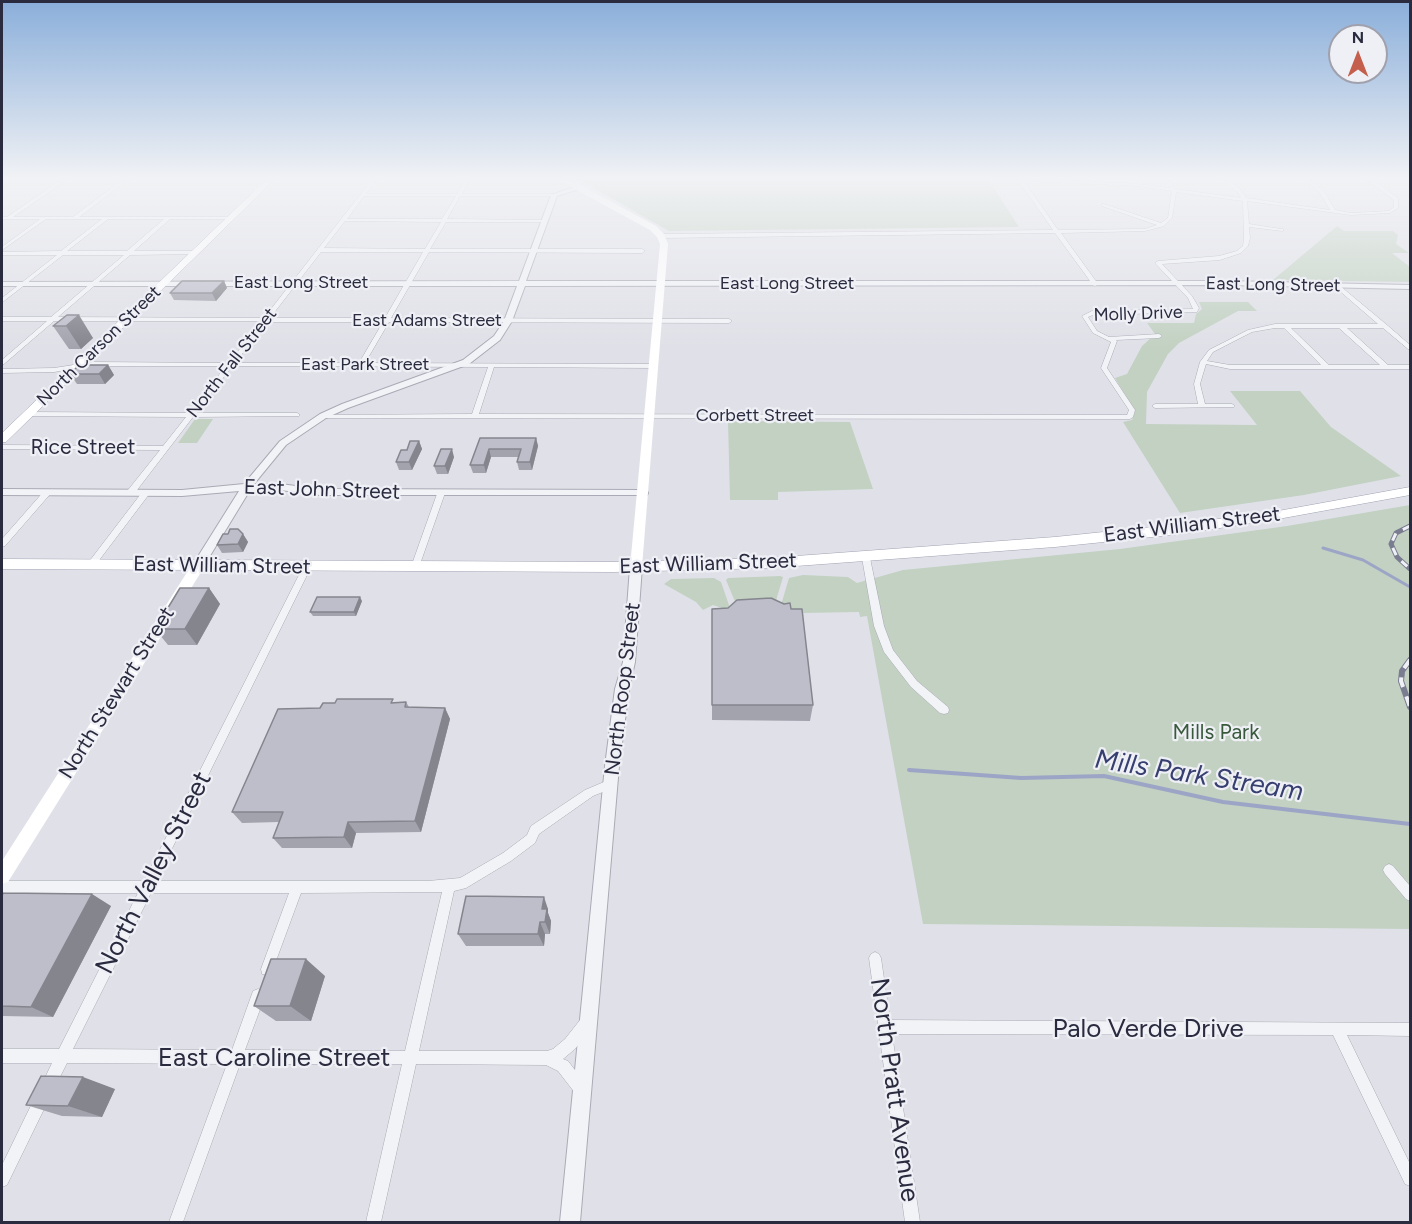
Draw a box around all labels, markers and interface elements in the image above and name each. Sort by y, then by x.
north arrow [1328,24,1388,84]
text: N [1352,28,1364,47]
street label: East Long Street [234,272,368,294]
street label: East Long Street [720,273,854,295]
street label: East Long Street [1205,273,1341,297]
street label: North Carson Street [33,281,165,411]
street label: Molly Drive [1093,302,1183,326]
street label: North Fall Street [182,304,282,422]
street label: East Adams Street [352,310,502,332]
street label: East Park Street [301,354,429,376]
street label: Corbett Street [696,405,814,427]
street label: Rice Street [31,435,135,461]
street label: East John Street [243,475,401,505]
street label: East William Street [1102,502,1282,548]
street label: East William Street [619,548,797,580]
street label: East William Street [133,552,311,580]
street label: North Roop Street [600,601,646,777]
street label: North Stewart Street [54,602,180,784]
park label: Mills Park [1173,720,1259,746]
water label: Mills Park Stream [1093,744,1305,808]
street label: North Valley Street [89,766,219,980]
street label: North Pratt Avenue [863,976,925,1204]
street label: Palo Verde Drive [1052,1013,1244,1045]
street label: East Caroline Street [158,1042,390,1074]

